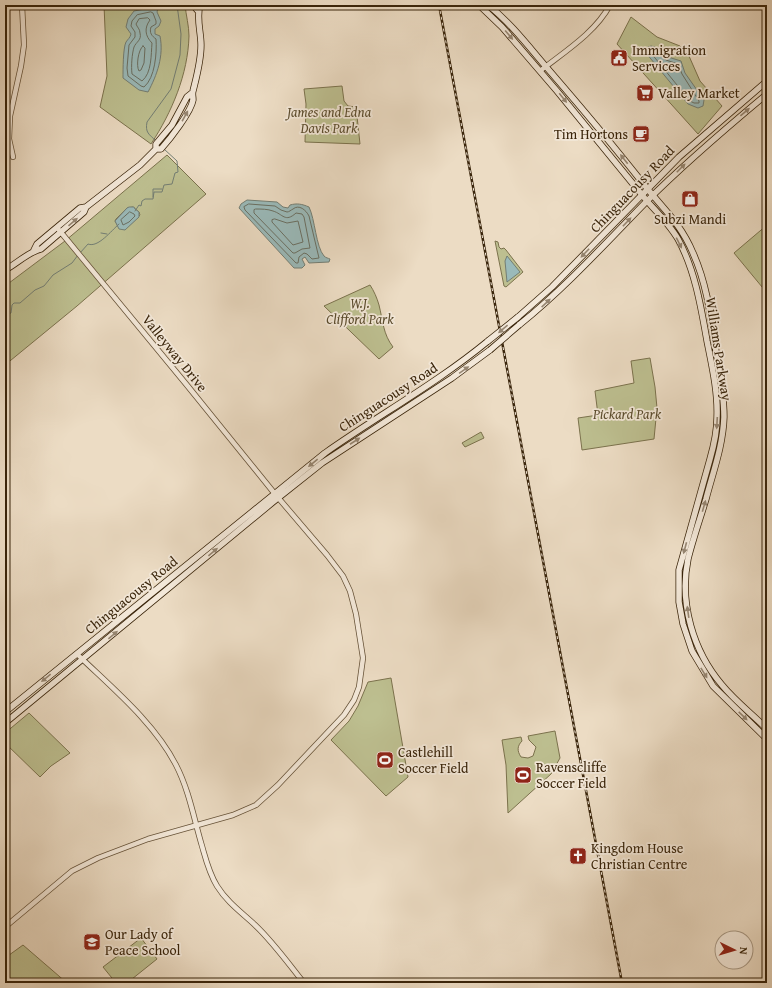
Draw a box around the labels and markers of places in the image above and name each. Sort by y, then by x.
place label: Immigration Services [632,40,706,76]
public building icon: Immigration Services [609,48,629,68]
supermarket icon: Valley Market [635,83,655,103]
place label: Valley Market [658,83,740,103]
place label: Tim Hortons [554,124,628,144]
cafe icon: Tim Hortons [631,124,651,144]
shop icon: Subzi Mandi [680,189,700,209]
place label: Subzi Mandi [654,209,726,229]
place label: Castlehill Soccer Field [398,742,469,778]
sports icon: Castlehill Soccer Field [375,750,395,770]
place label: Ravenscliffe Soccer Field [536,757,607,793]
sports icon: Ravenscliffe Soccer Field [513,765,533,785]
place label: Kingdom House Christian Centre [591,838,688,874]
church icon: Kingdom House Christian Centre [568,846,588,866]
place label: Our Lady of Peace School [105,924,181,960]
school or university icon: Our Lady of Peace School [82,932,102,952]

